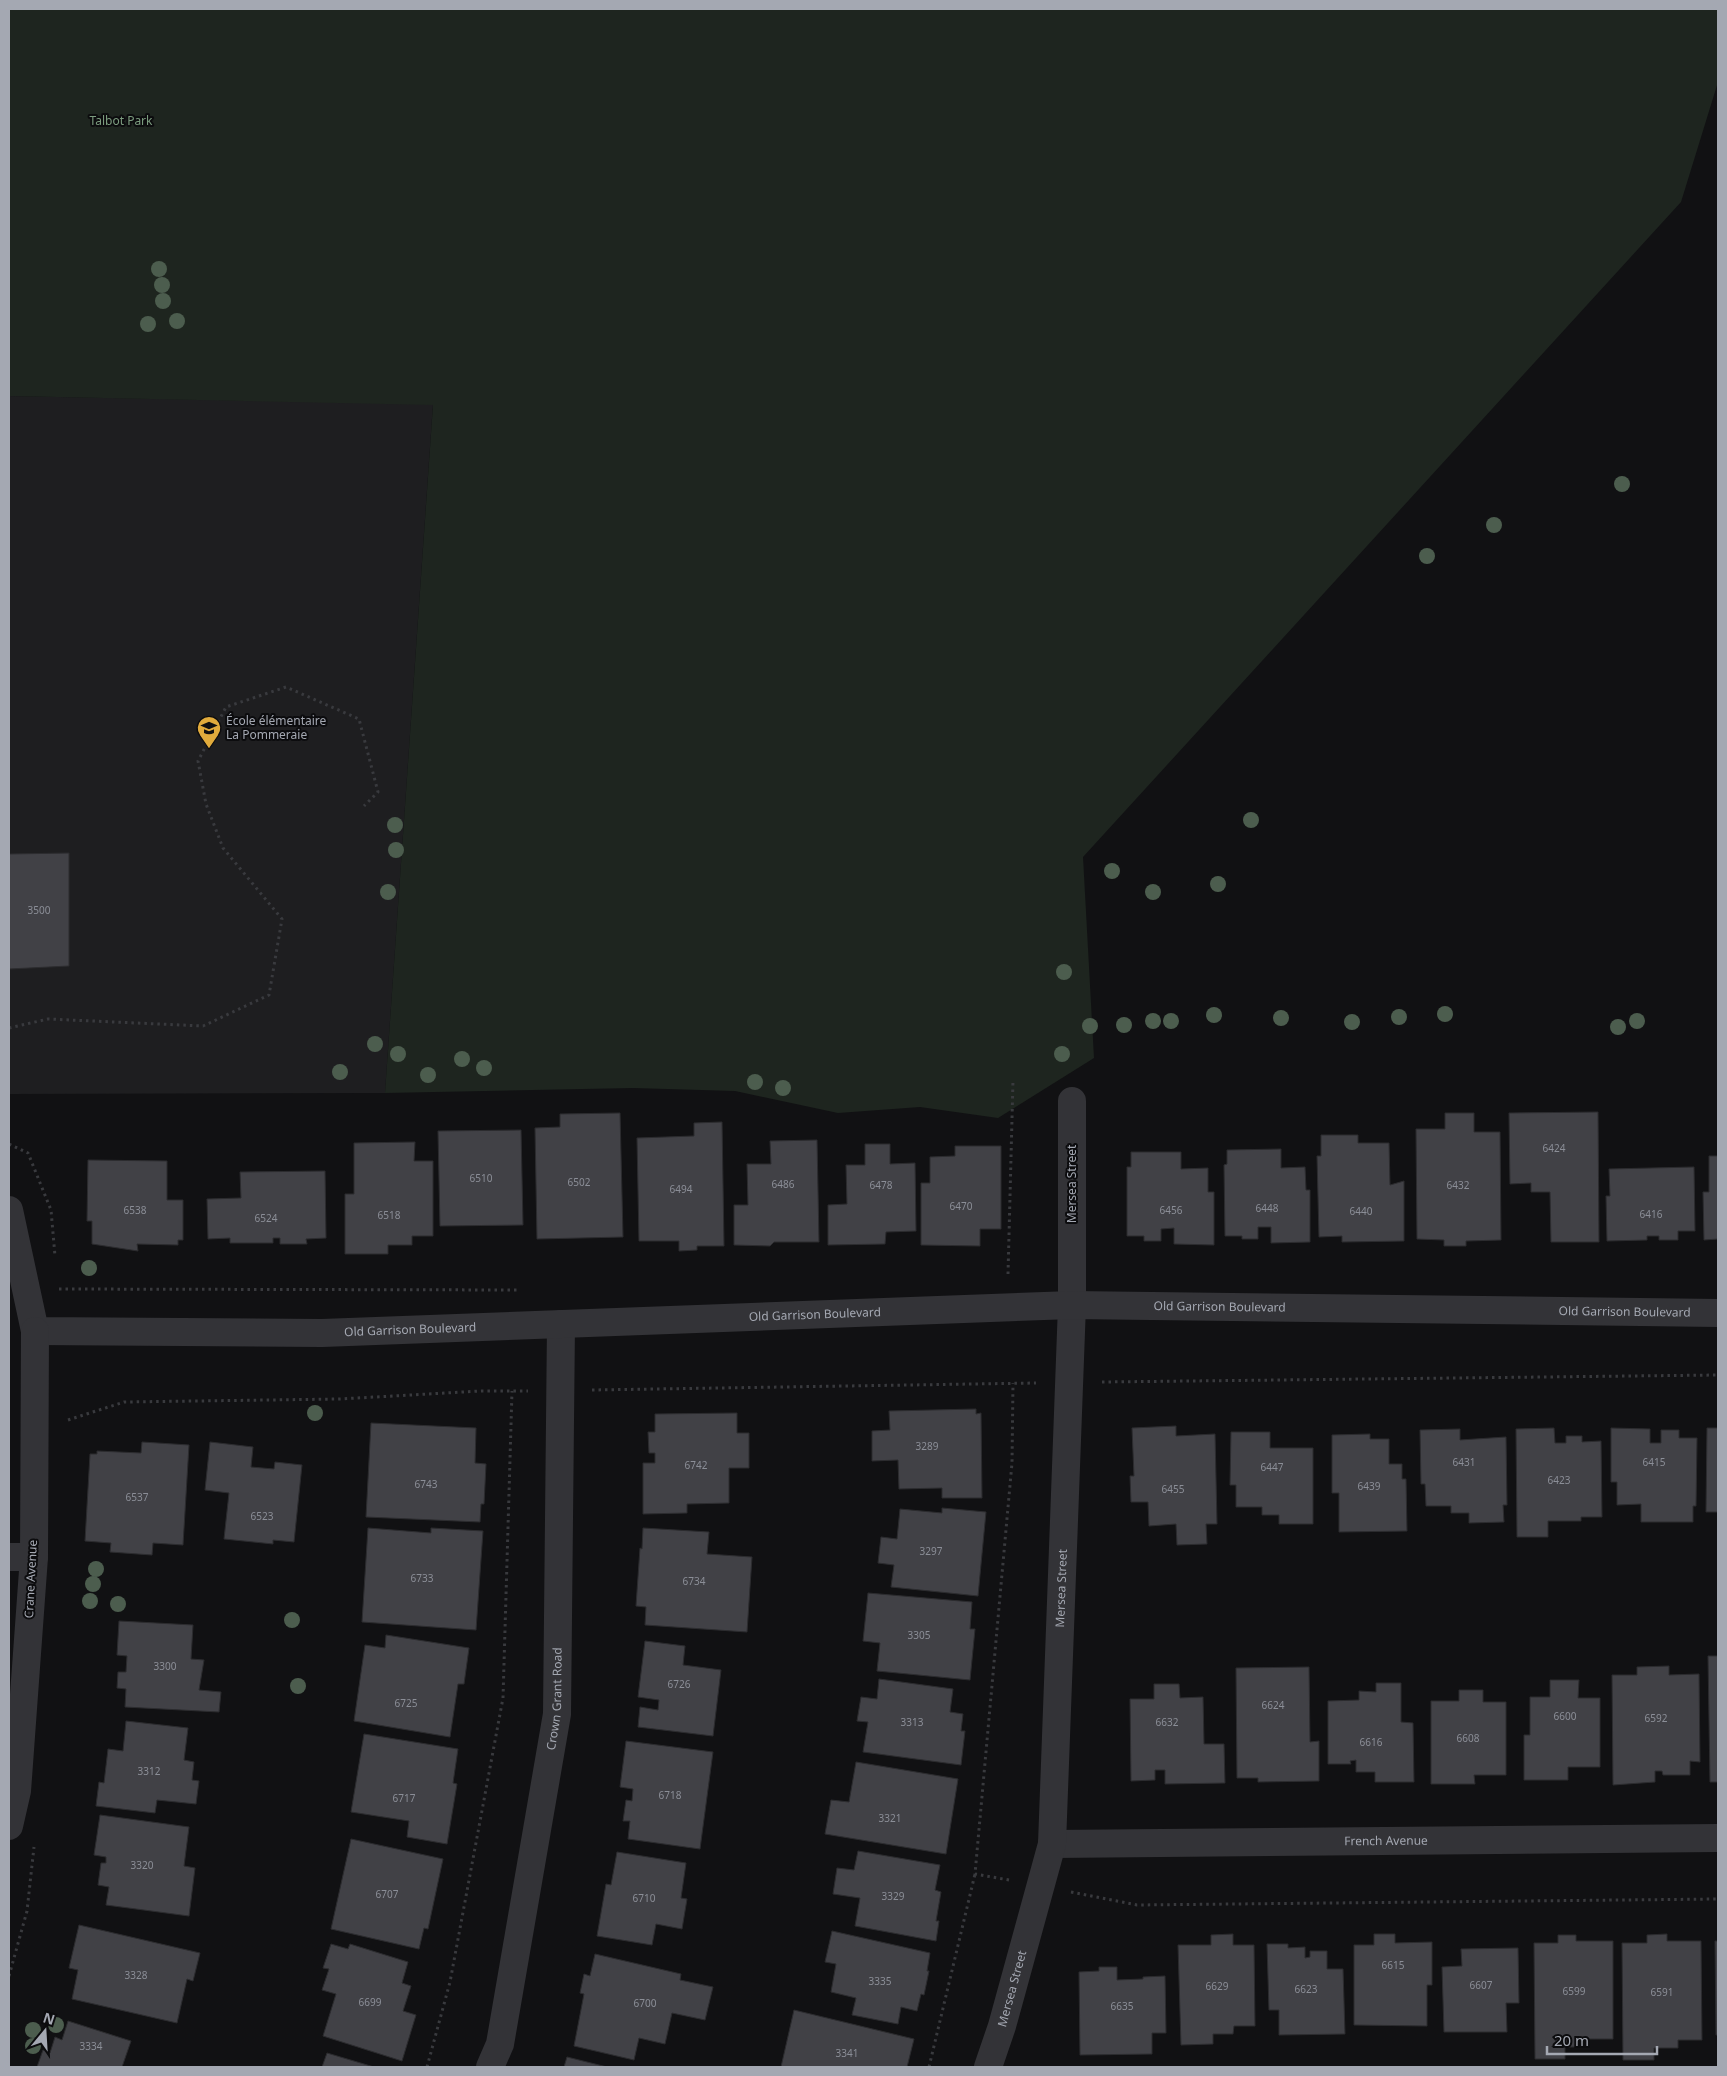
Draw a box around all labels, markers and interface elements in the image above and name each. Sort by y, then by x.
park label: Talbot Park [90,112,153,129]
place label: École élémentaire La Pommeraie [226,712,327,743]
school or university icon: École élémentaire La Pommeraie [196,715,222,749]
house number: 3500 [28,903,51,917]
house number: 6424 [1543,1141,1566,1155]
street label: Mersea Street [1063,1144,1080,1223]
house number: 6510 [470,1171,493,1185]
house number: 6502 [568,1175,591,1189]
house number: 6486 [772,1177,795,1191]
house number: 6478 [870,1178,893,1192]
house number: 6432 [1447,1178,1470,1192]
house number: 6494 [670,1182,693,1196]
house number: 6470 [950,1199,973,1213]
house number: 6448 [1256,1201,1279,1215]
house number: 6538 [124,1203,147,1217]
house number: 6456 [1160,1203,1183,1217]
house number: 6440 [1350,1204,1373,1218]
house number: 6416 [1640,1207,1663,1221]
house number: 6518 [378,1208,401,1222]
house number: 6524 [255,1211,278,1225]
street label: Old Garrison Boulevard [1154,1297,1286,1316]
street label: Old Garrison Boulevard [1558,1302,1691,1321]
street label: Old Garrison Boulevard [749,1303,881,1325]
street label: Old Garrison Boulevard [344,1318,477,1340]
house number: 3289 [916,1439,939,1453]
house number: 6431 [1453,1455,1475,1469]
house number: 6415 [1643,1455,1666,1469]
house number: 6742 [685,1458,708,1472]
house number: 6447 [1261,1460,1284,1474]
house number: 6423 [1548,1473,1571,1487]
house number: 6743 [415,1477,438,1491]
house number: 6439 [1358,1479,1381,1493]
house number: 6455 [1162,1482,1185,1496]
house number: 6537 [126,1490,149,1504]
house number: 6523 [251,1509,274,1523]
street label: Crane Avenue [20,1539,41,1619]
house number: 3297 [920,1544,943,1558]
street label: Mersea Street [1051,1548,1071,1628]
house number: 6733 [411,1571,434,1585]
house number: 6734 [683,1574,706,1588]
house number: 3305 [908,1628,931,1642]
street label: Crown Grant Road [542,1647,566,1751]
house number: 3300 [154,1659,177,1673]
house number: 6726 [668,1677,691,1691]
house number: 6725 [395,1696,418,1710]
house number: 6624 [1262,1698,1285,1712]
house number: 6600 [1554,1709,1577,1723]
house number: 6592 [1645,1711,1668,1725]
house number: 3313 [901,1715,924,1729]
house number: 6632 [1156,1715,1179,1729]
house number: 6608 [1457,1731,1480,1745]
house number: 6616 [1360,1735,1383,1749]
house number: 3312 [138,1764,161,1778]
house number: 6718 [659,1788,682,1802]
house number: 6717 [393,1791,416,1805]
house number: 3321 [879,1811,901,1825]
street label: French Avenue [1344,1832,1428,1849]
house number: 3320 [131,1858,154,1872]
house number: 6707 [376,1887,399,1901]
house number: 3329 [882,1889,905,1903]
house number: 6710 [633,1891,656,1905]
street label: Mersea Street [993,1948,1031,2029]
house number: 6615 [1382,1958,1405,1972]
house number: 3328 [125,1968,148,1982]
house number: 3335 [869,1974,892,1988]
house number: 6607 [1470,1978,1493,1992]
house number: 6629 [1206,1979,1229,1993]
house number: 6623 [1295,1982,1318,1996]
house number: 6599 [1563,1984,1586,1998]
house number: 6591 [1651,1985,1673,1999]
house number: 6699 [359,1995,382,2009]
house number: 6700 [634,1996,657,2010]
house number: 6635 [1111,1999,1134,2013]
north arrow [20,2006,70,2056]
text: N [41,2007,58,2029]
scale bar [1547,2024,1657,2056]
text: 20 m [1554,2030,1589,2050]
house number: 3334 [80,2039,103,2053]
house number: 3341 [836,2046,858,2060]

